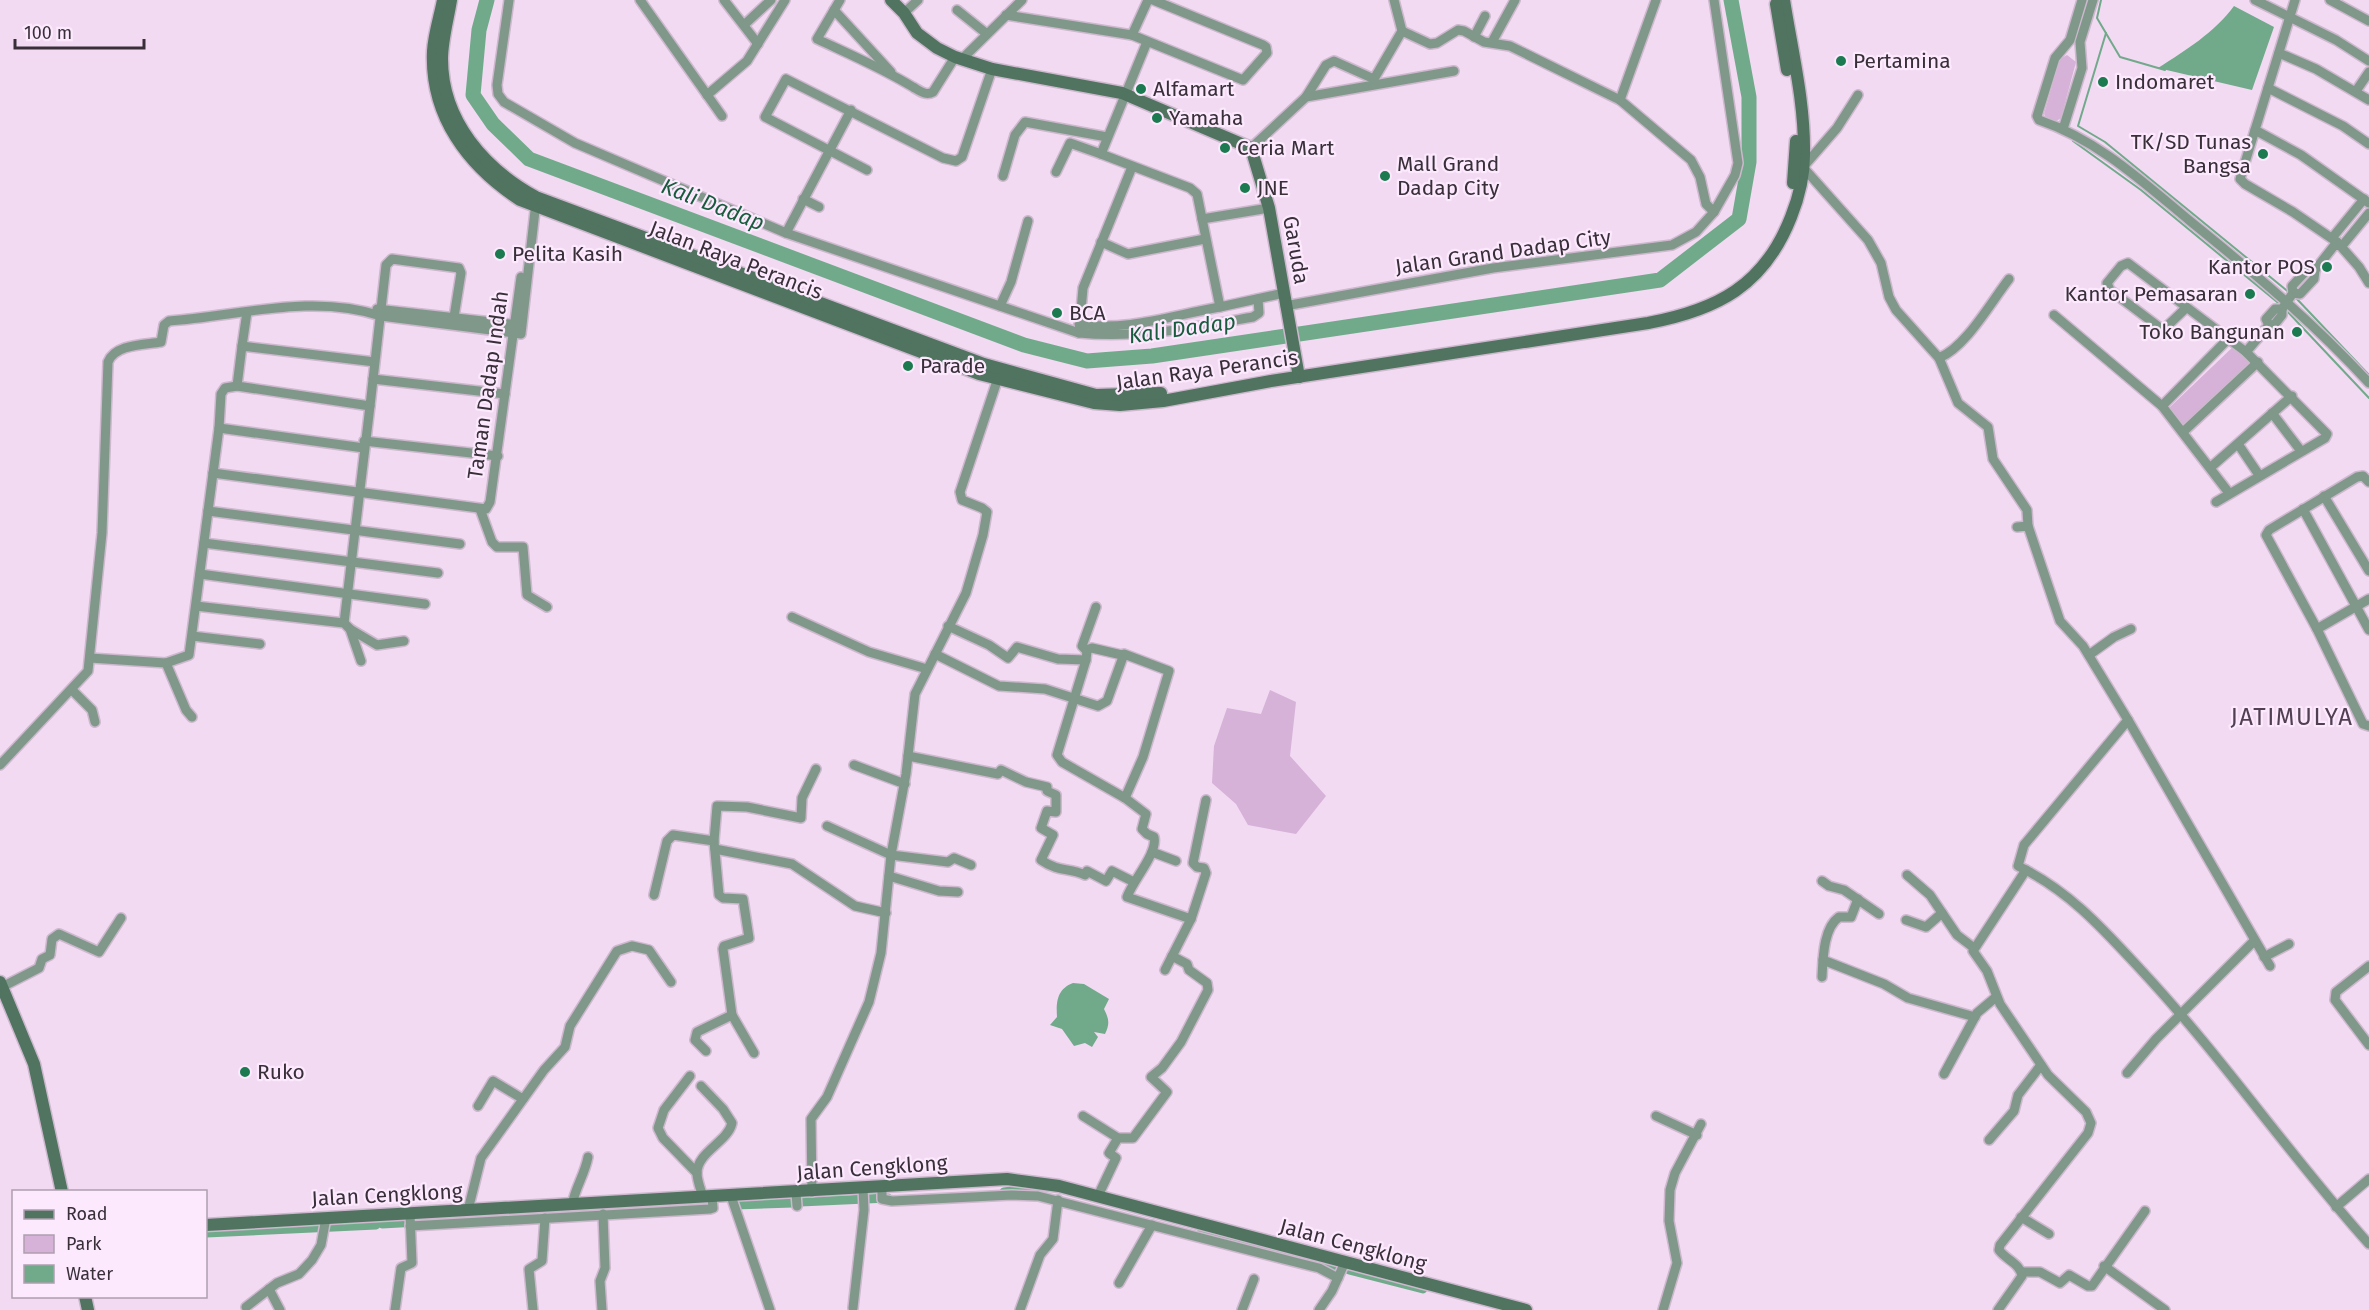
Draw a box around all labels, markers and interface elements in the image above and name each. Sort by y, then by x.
scale bar [15,12,144,50]
text: 100 m [24,22,72,44]
place label: Pertamina [1853,48,1951,74]
marker: Pertamina [1834,54,1848,68]
place label: Indomaret [2115,69,2215,95]
marker: Indomaret [2096,75,2110,89]
place label: Alfamart [1153,76,1235,102]
marker: Alfamart [1134,82,1148,96]
place label: Yamaha [1169,105,1243,131]
marker: Yamaha [1150,111,1164,125]
place label: TK/SD Tunas Bangsa [2131,129,2251,179]
place label: Ceria Mart [1237,135,1335,161]
marker: Ceria Mart [1218,141,1232,155]
marker: TK/SD Tunas Bangsa [2256,147,2270,161]
place label: Mall Grand Dadap City [1397,151,1500,201]
marker: Mall Grand Dadap City [1378,169,1392,183]
water label: Kali Dadap [658,173,768,236]
place label: JNE [1257,175,1289,201]
marker: JNE [1238,181,1252,195]
street label: Garuda [1277,214,1315,286]
street label: Jalan Raya Perancis [646,215,826,305]
street label: Jalan Grand Dadap City [1393,224,1613,280]
place label: Pelita Kasih [512,241,623,267]
marker: Pelita Kasih [493,247,507,261]
place label: Kantor POS [2208,254,2315,280]
marker: Kantor POS [2320,260,2334,274]
place label: Kantor Pemasaran [2064,281,2238,307]
marker: Kantor Pemasaran [2243,287,2257,301]
street label: Taman Dadap Indah [462,289,514,481]
place label: BCA [1069,300,1106,326]
marker: BCA [1050,306,1064,320]
water label: Kali Dadap [1127,308,1237,349]
place label: Toko Bangunan [2139,319,2285,345]
marker: Toko Bangunan [2290,325,2304,339]
street label: Jalan Raya Perancis [1114,344,1300,396]
place label: Parade [920,353,985,379]
marker: Parade [901,359,915,373]
district label: JATIMULYA [2231,703,2354,731]
place label: Ruko [257,1059,305,1085]
marker: Ruko [238,1065,252,1079]
street label: Jalan Cengklong [796,1150,948,1186]
street label: Jalan Cengklong [311,1178,463,1212]
legend [12,1190,207,1298]
text: Road [66,1203,108,1225]
street label: Jalan Cengklong [1277,1213,1429,1277]
text: Park [66,1233,102,1255]
text: Water [66,1263,113,1285]

